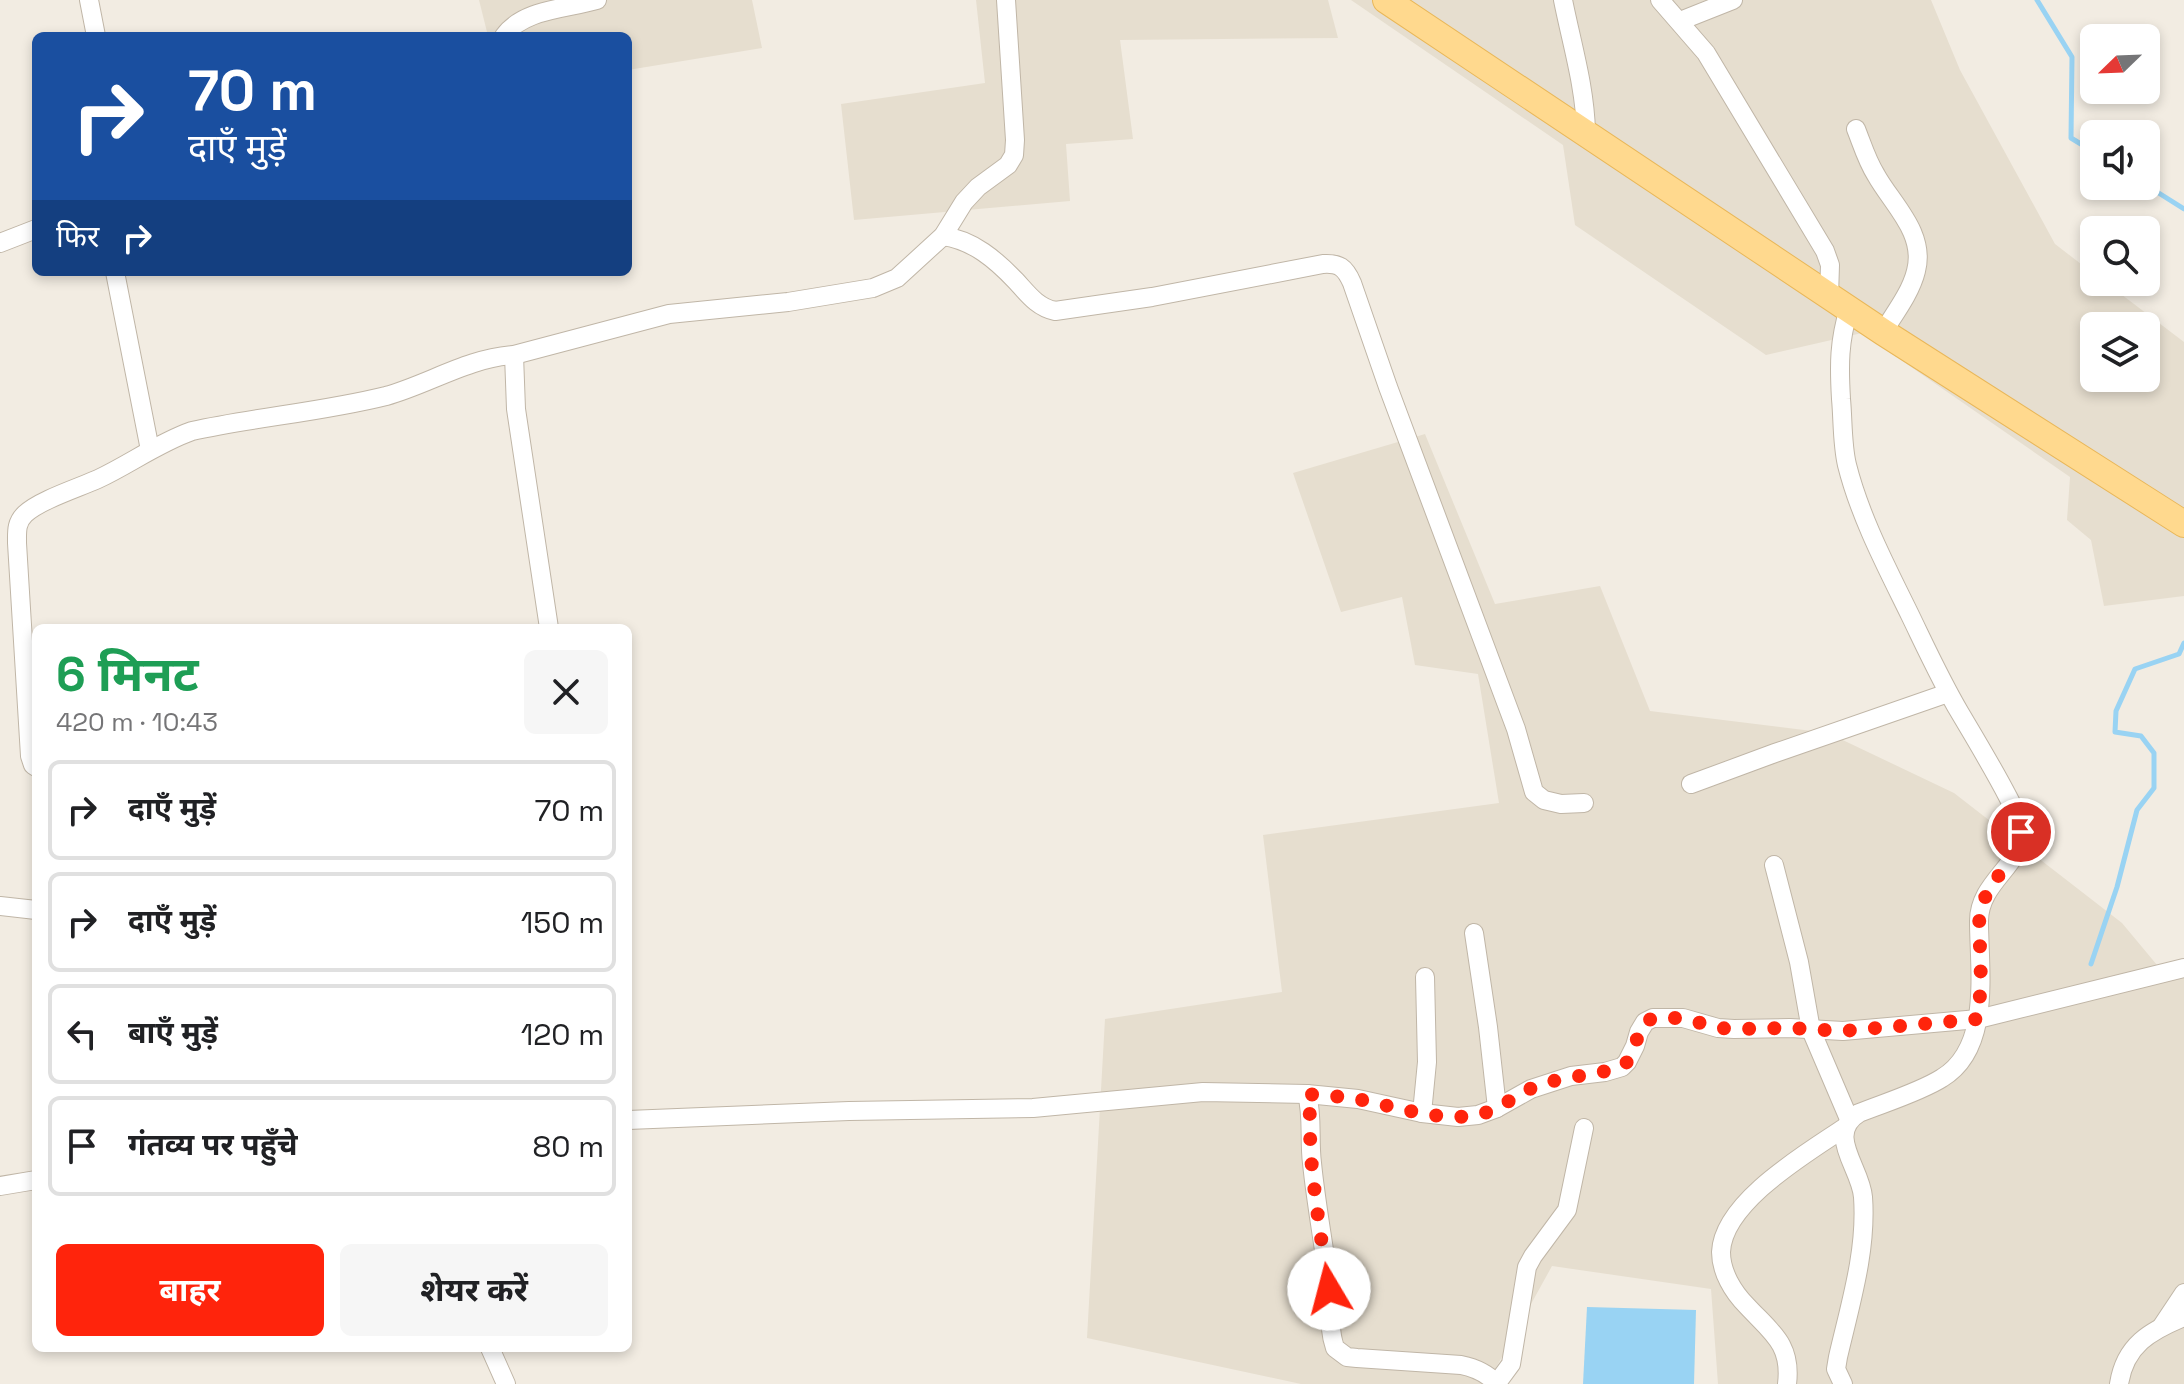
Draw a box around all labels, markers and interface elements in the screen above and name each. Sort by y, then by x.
north arrow [2080,24,2160,104]
map controls [2080,24,2160,392]
text: 70 m [188,55,317,126]
icon: right [56,64,160,168]
button: sound [2080,120,2160,200]
text: दाएँ मुड़ें [188,125,286,171]
icon: right [115,216,159,260]
button: search [2080,216,2160,296]
text: फिर [56,217,99,256]
button: layers [2080,312,2160,392]
text: 6 मिनट [56,644,199,705]
button: close [524,650,608,734]
text: 420 m · 10:43 [56,705,218,739]
icon: right [60,788,104,832]
text: दाएँ मुड़ें [128,789,216,828]
text: 70 m [535,791,604,830]
pin [1987,798,2055,866]
icon: arrive [1999,810,2043,854]
icon: right [60,900,104,944]
text: दाएँ मुड़ें [128,901,216,940]
text: 150 m [521,903,604,942]
icon: left [60,1012,104,1056]
text: बाएँ मुड़ें [128,1013,218,1052]
text: 120 m [521,1015,604,1054]
icon: arrive [60,1124,104,1168]
text: गंतव्य पर पहुँचे [128,1125,297,1164]
text: 80 m [533,1127,604,1166]
button: बाहर [56,1244,324,1336]
button: शेयर करें [340,1244,608,1336]
position arrow [1287,1247,1371,1331]

